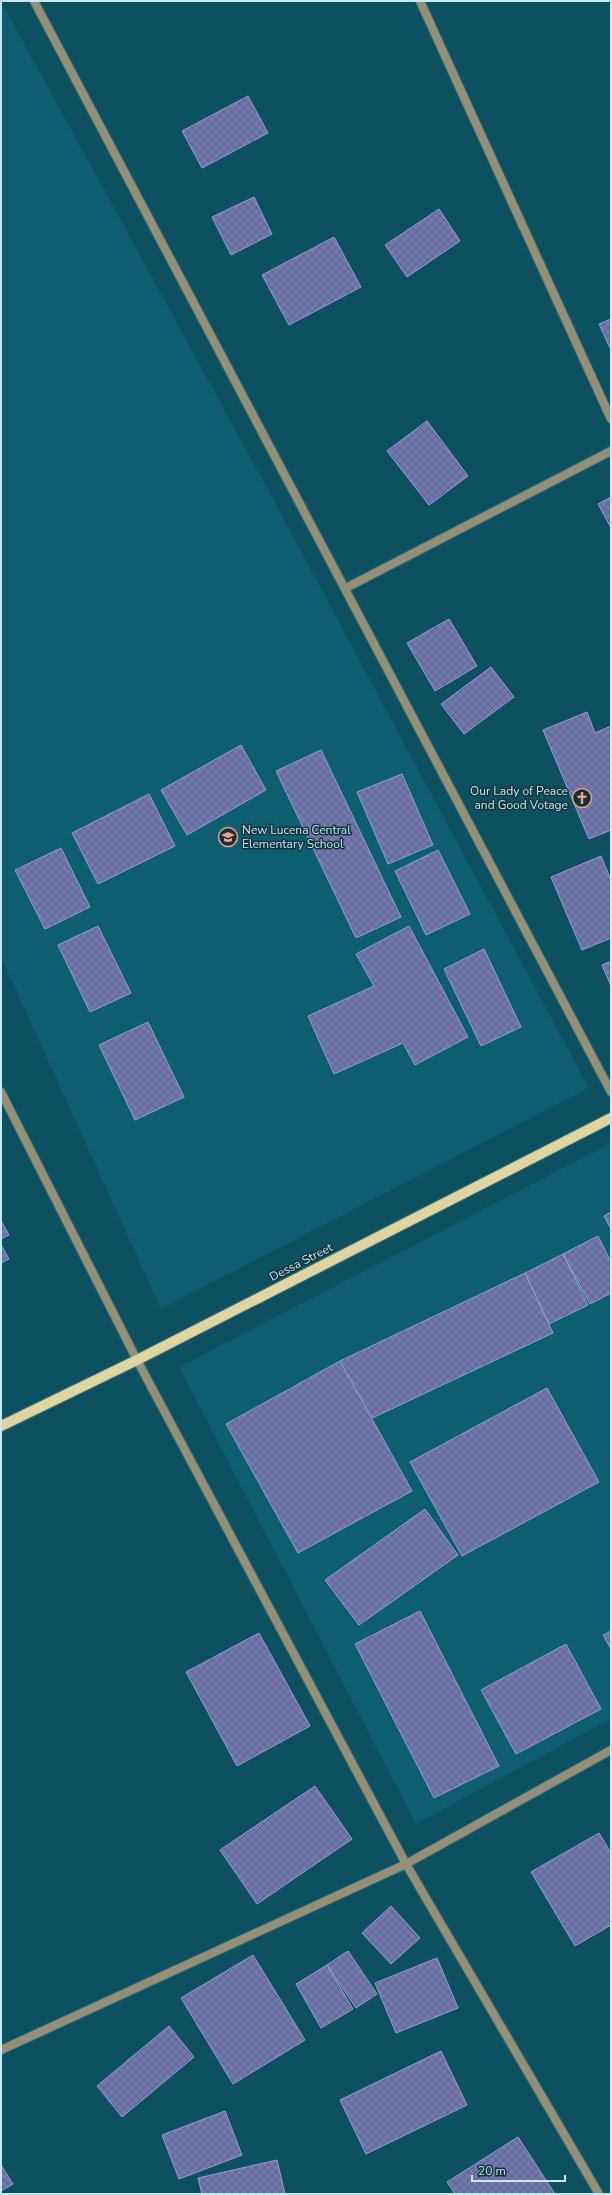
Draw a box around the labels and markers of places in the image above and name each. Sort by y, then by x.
place label: Our Lady of Peace and Good Votage [470,783,568,813]
church icon: Our Lady of Peace and Good Votage [571,787,593,809]
place label: New Lucena Central Elementary School [242,822,351,852]
school or university icon: New Lucena Central Elementary School [217,826,239,848]

